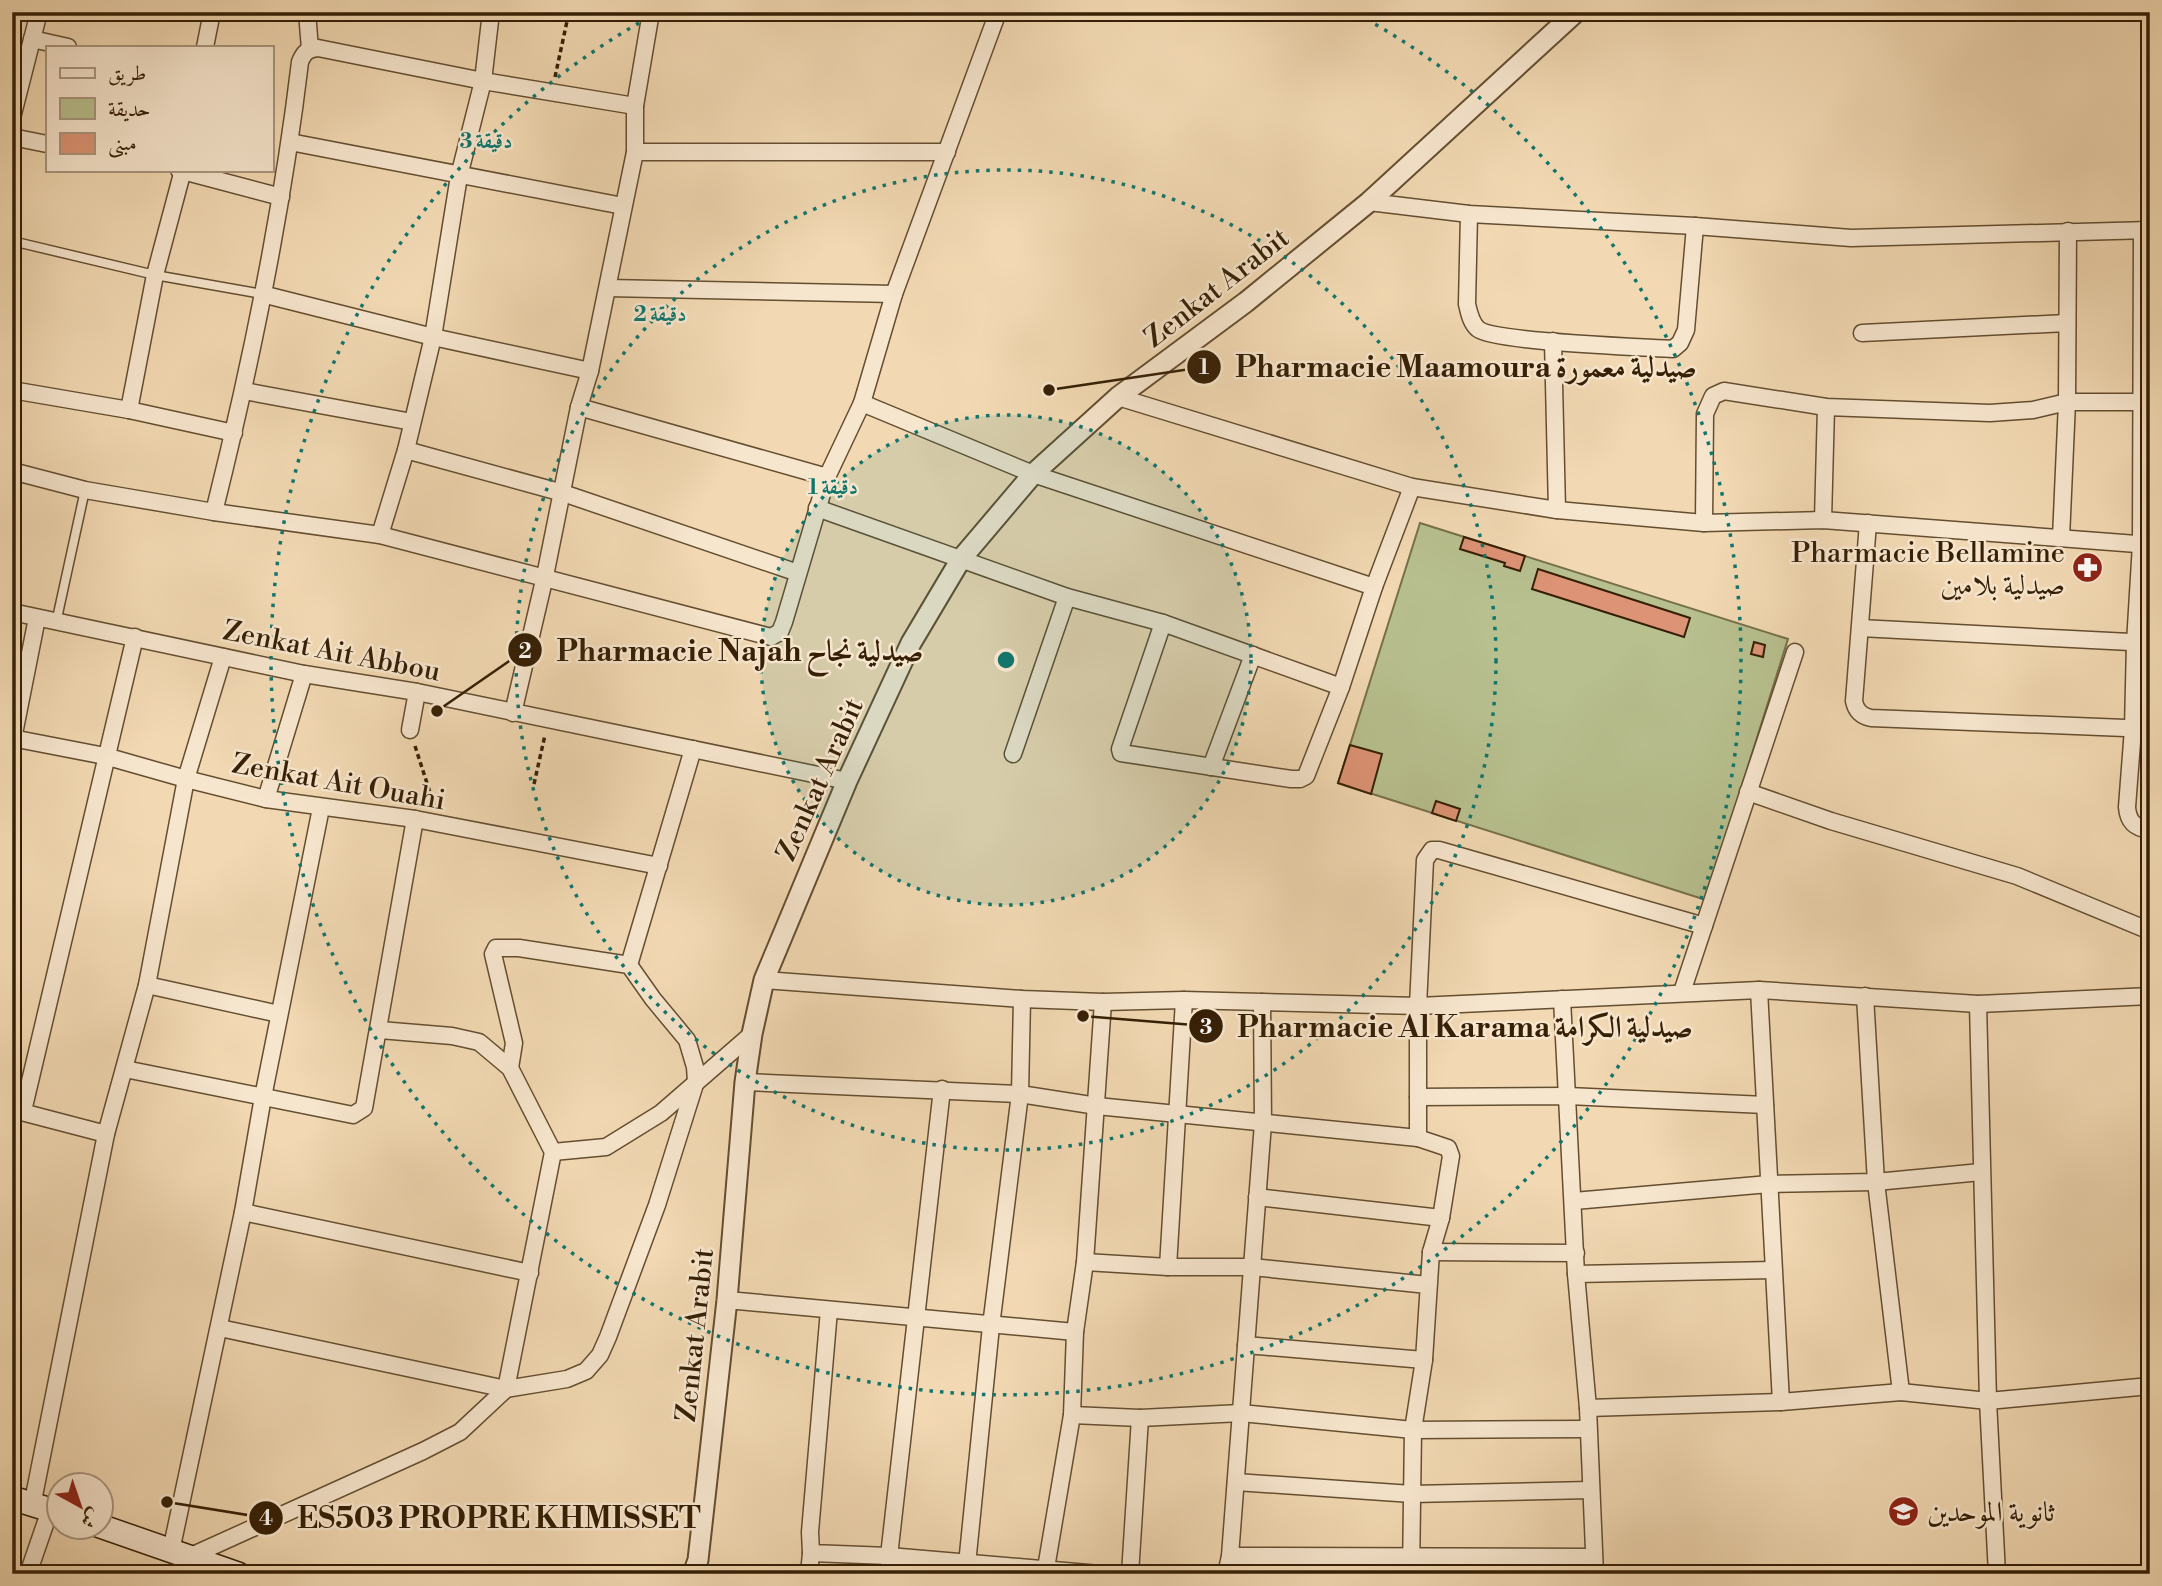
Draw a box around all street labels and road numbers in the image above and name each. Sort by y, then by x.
street label: Zenkat Arabit [1137,221,1297,356]
street label: Zenkat Ait Abbou [220,613,443,690]
street label: Zenkat Arabit [769,693,872,866]
street label: Zenkat Ait Ouahi [229,746,448,818]
street label: Zenkat Arabit [669,1246,722,1424]

